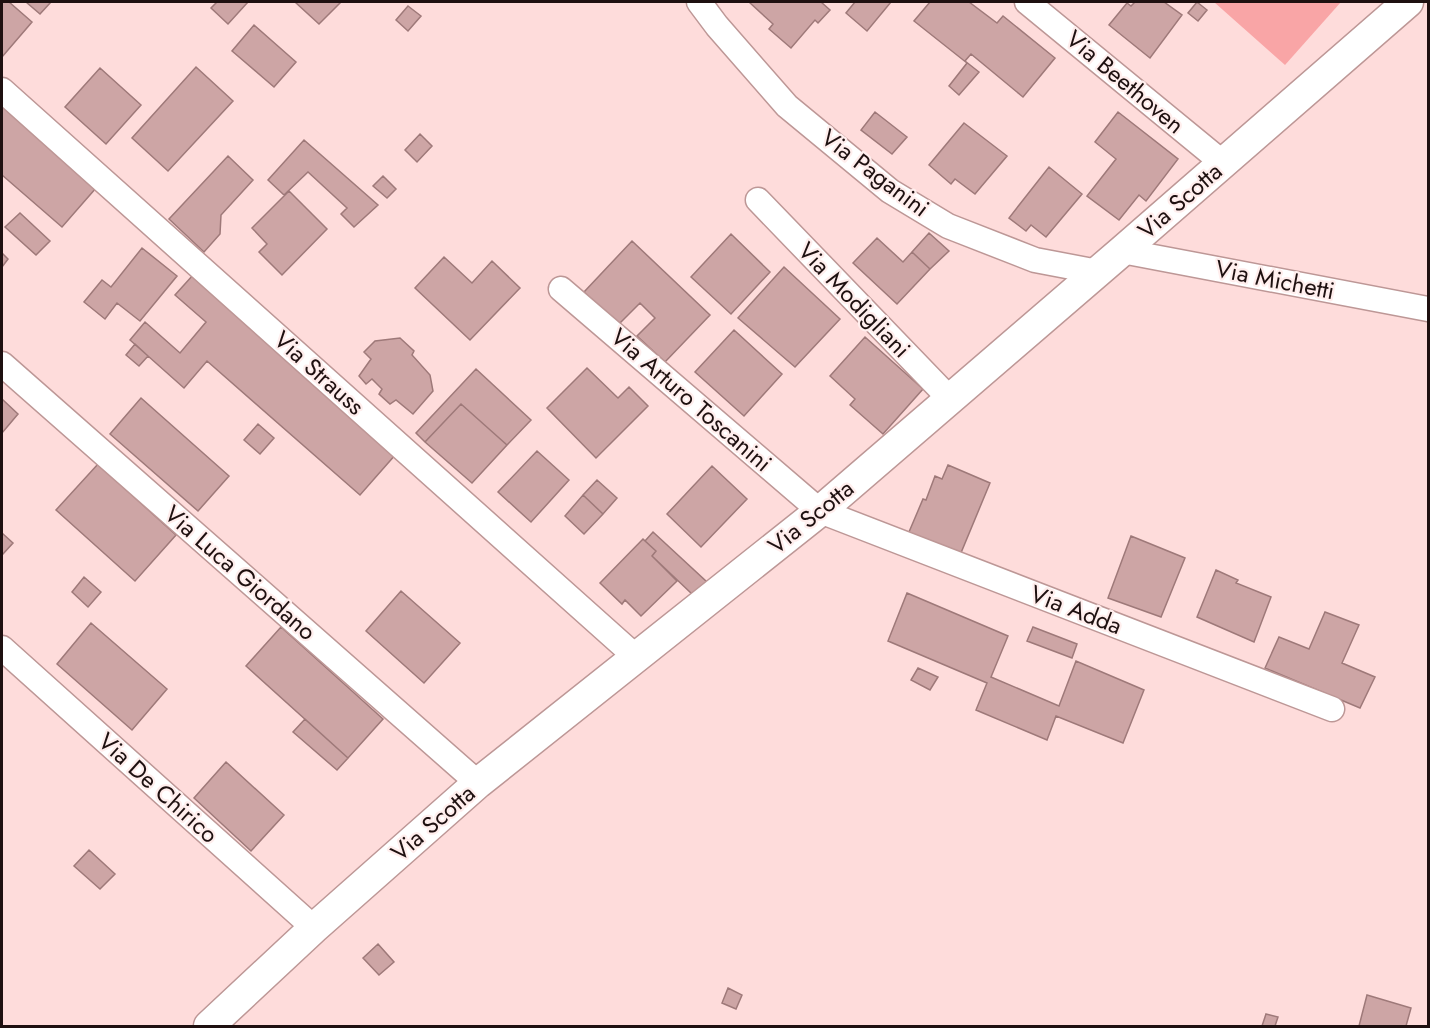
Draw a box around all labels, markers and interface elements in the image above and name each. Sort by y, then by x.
street label: Via Beethoven [1058,22,1192,142]
street label: Via Paganini [814,120,937,225]
street label: Via Scotta [1130,154,1230,247]
street label: Via Modigliani [790,234,919,365]
street label: Via Michetti [1213,251,1338,308]
street label: Via Arturo Toscanini [603,320,780,480]
street label: Via Strauss [266,322,372,423]
street label: Via Scotta [760,471,861,562]
street label: Via Luca Giordano [157,497,324,649]
street label: Via Adda [1025,576,1127,643]
street label: Via De Chirico [90,724,226,851]
street label: Via Scotta [383,776,483,869]

